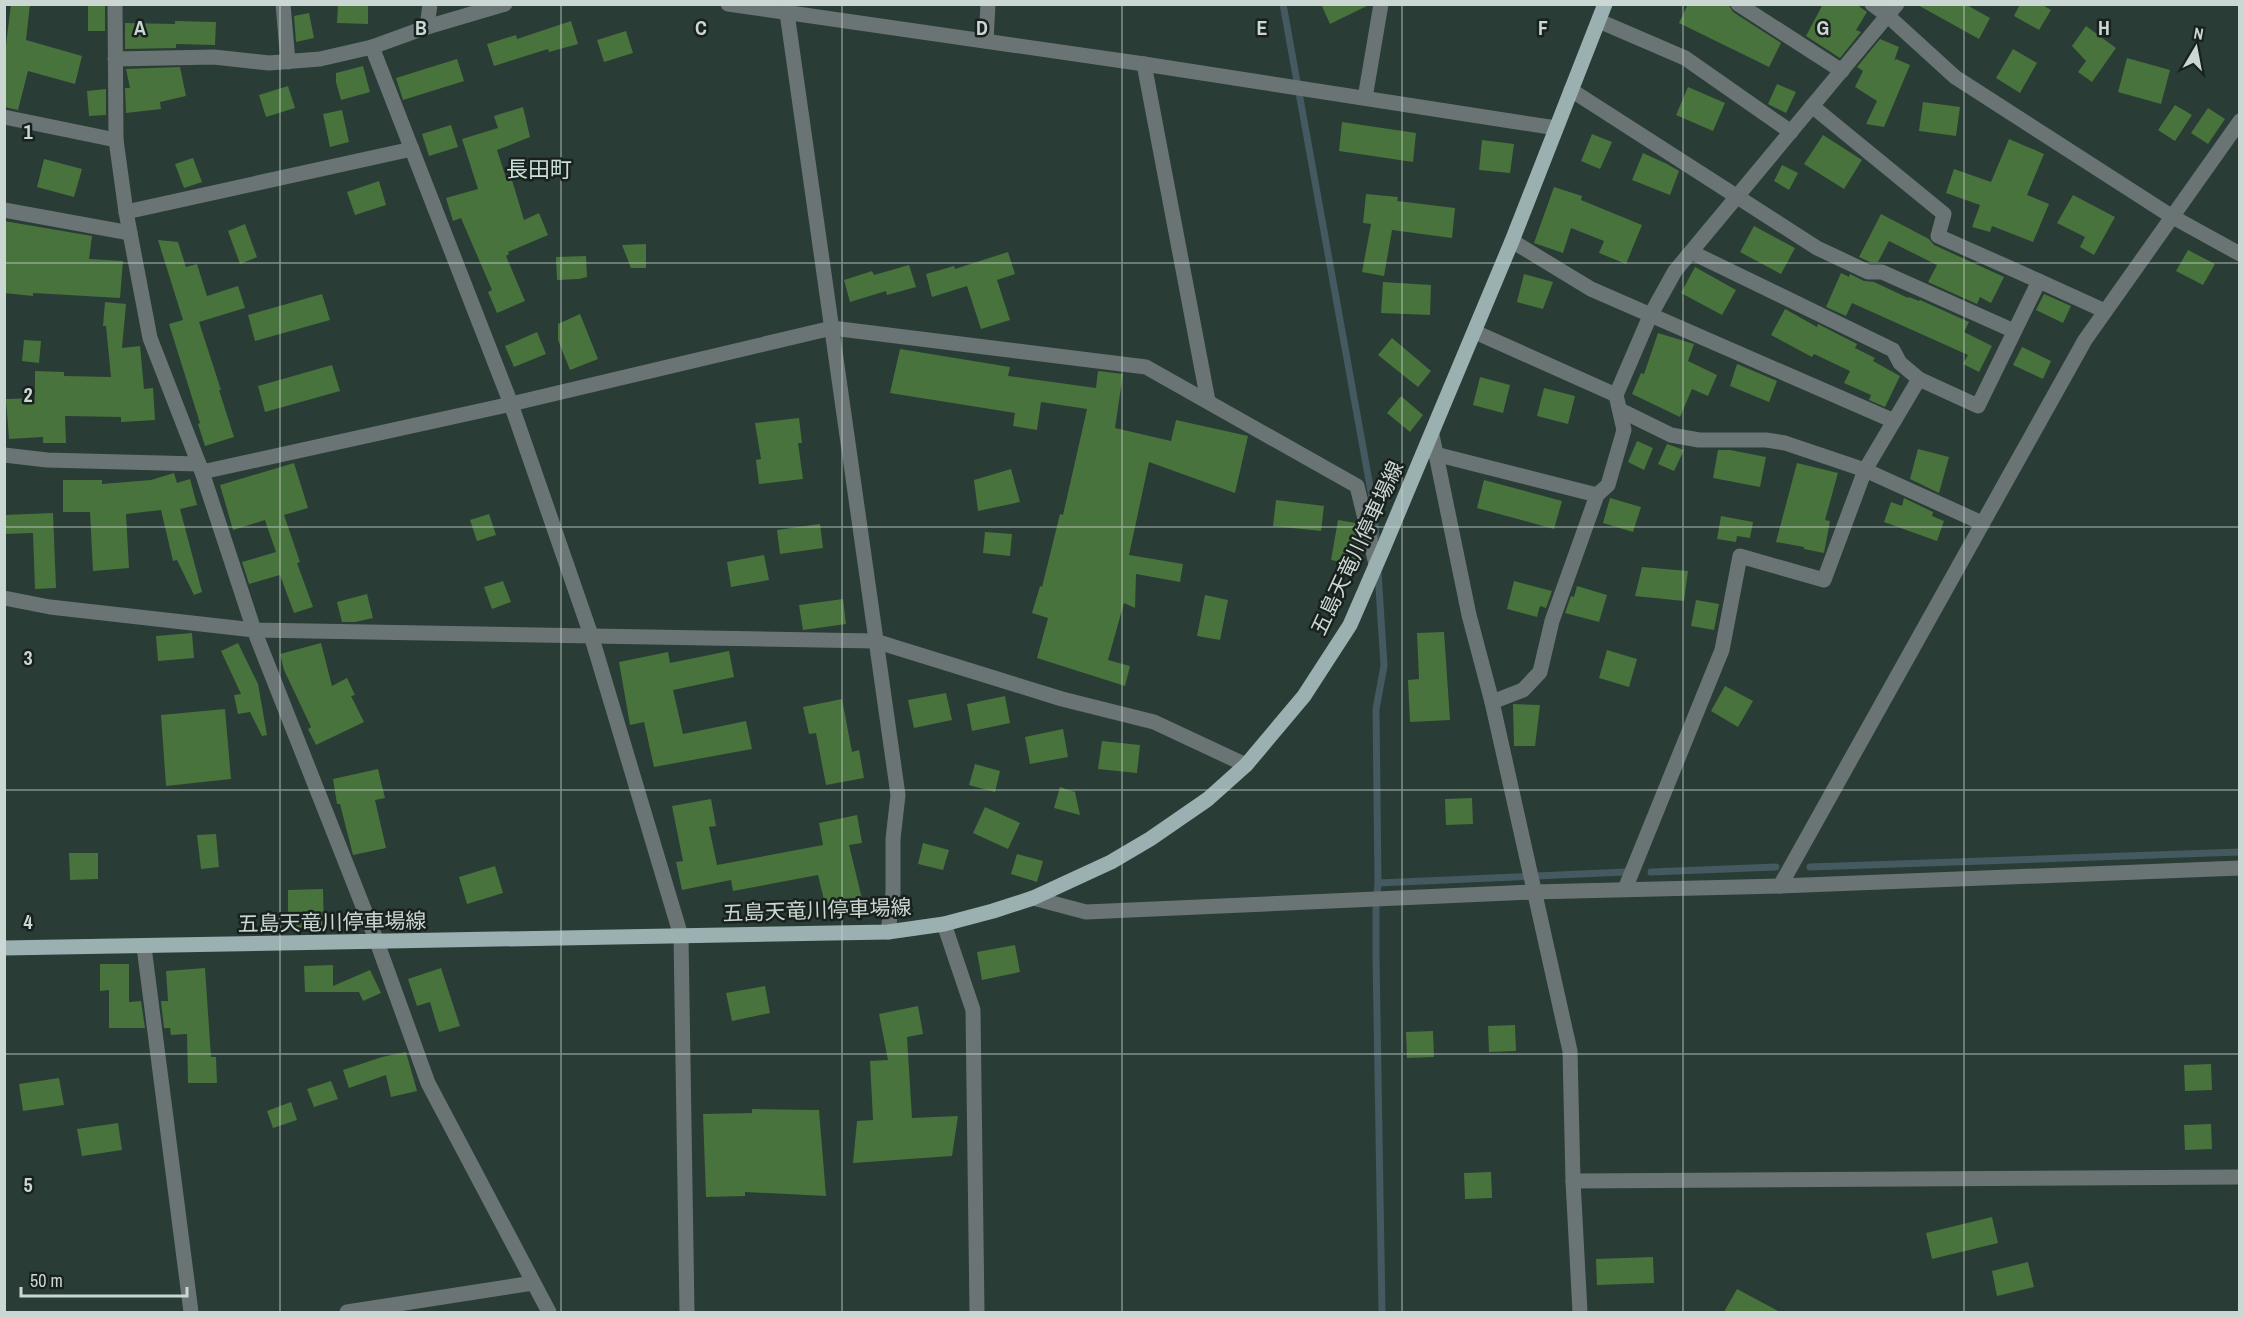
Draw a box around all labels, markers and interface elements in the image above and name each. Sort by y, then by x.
text: A [134,14,146,41]
text: B [415,14,427,41]
text: C [695,14,707,41]
text: D [976,14,988,41]
text: E [1257,14,1268,41]
text: F [1538,14,1548,41]
text: G [1817,14,1829,41]
text: H [2098,14,2110,41]
north arrow [2166,18,2226,78]
text: N [2192,22,2205,45]
text: 1 [23,118,33,145]
district label: 長田町 [506,154,572,184]
text: 2 [23,381,33,408]
street label: 五島天竜川停車場線 [1304,456,1410,640]
text: 3 [23,644,33,671]
street label: 五島天竜川停車場線 [722,892,912,928]
street label: 五島天竜川停車場線 [237,906,427,938]
text: 4 [23,908,33,935]
text: 5 [23,1171,33,1198]
scale bar [21,1260,188,1298]
text: 50 m [30,1268,63,1293]

